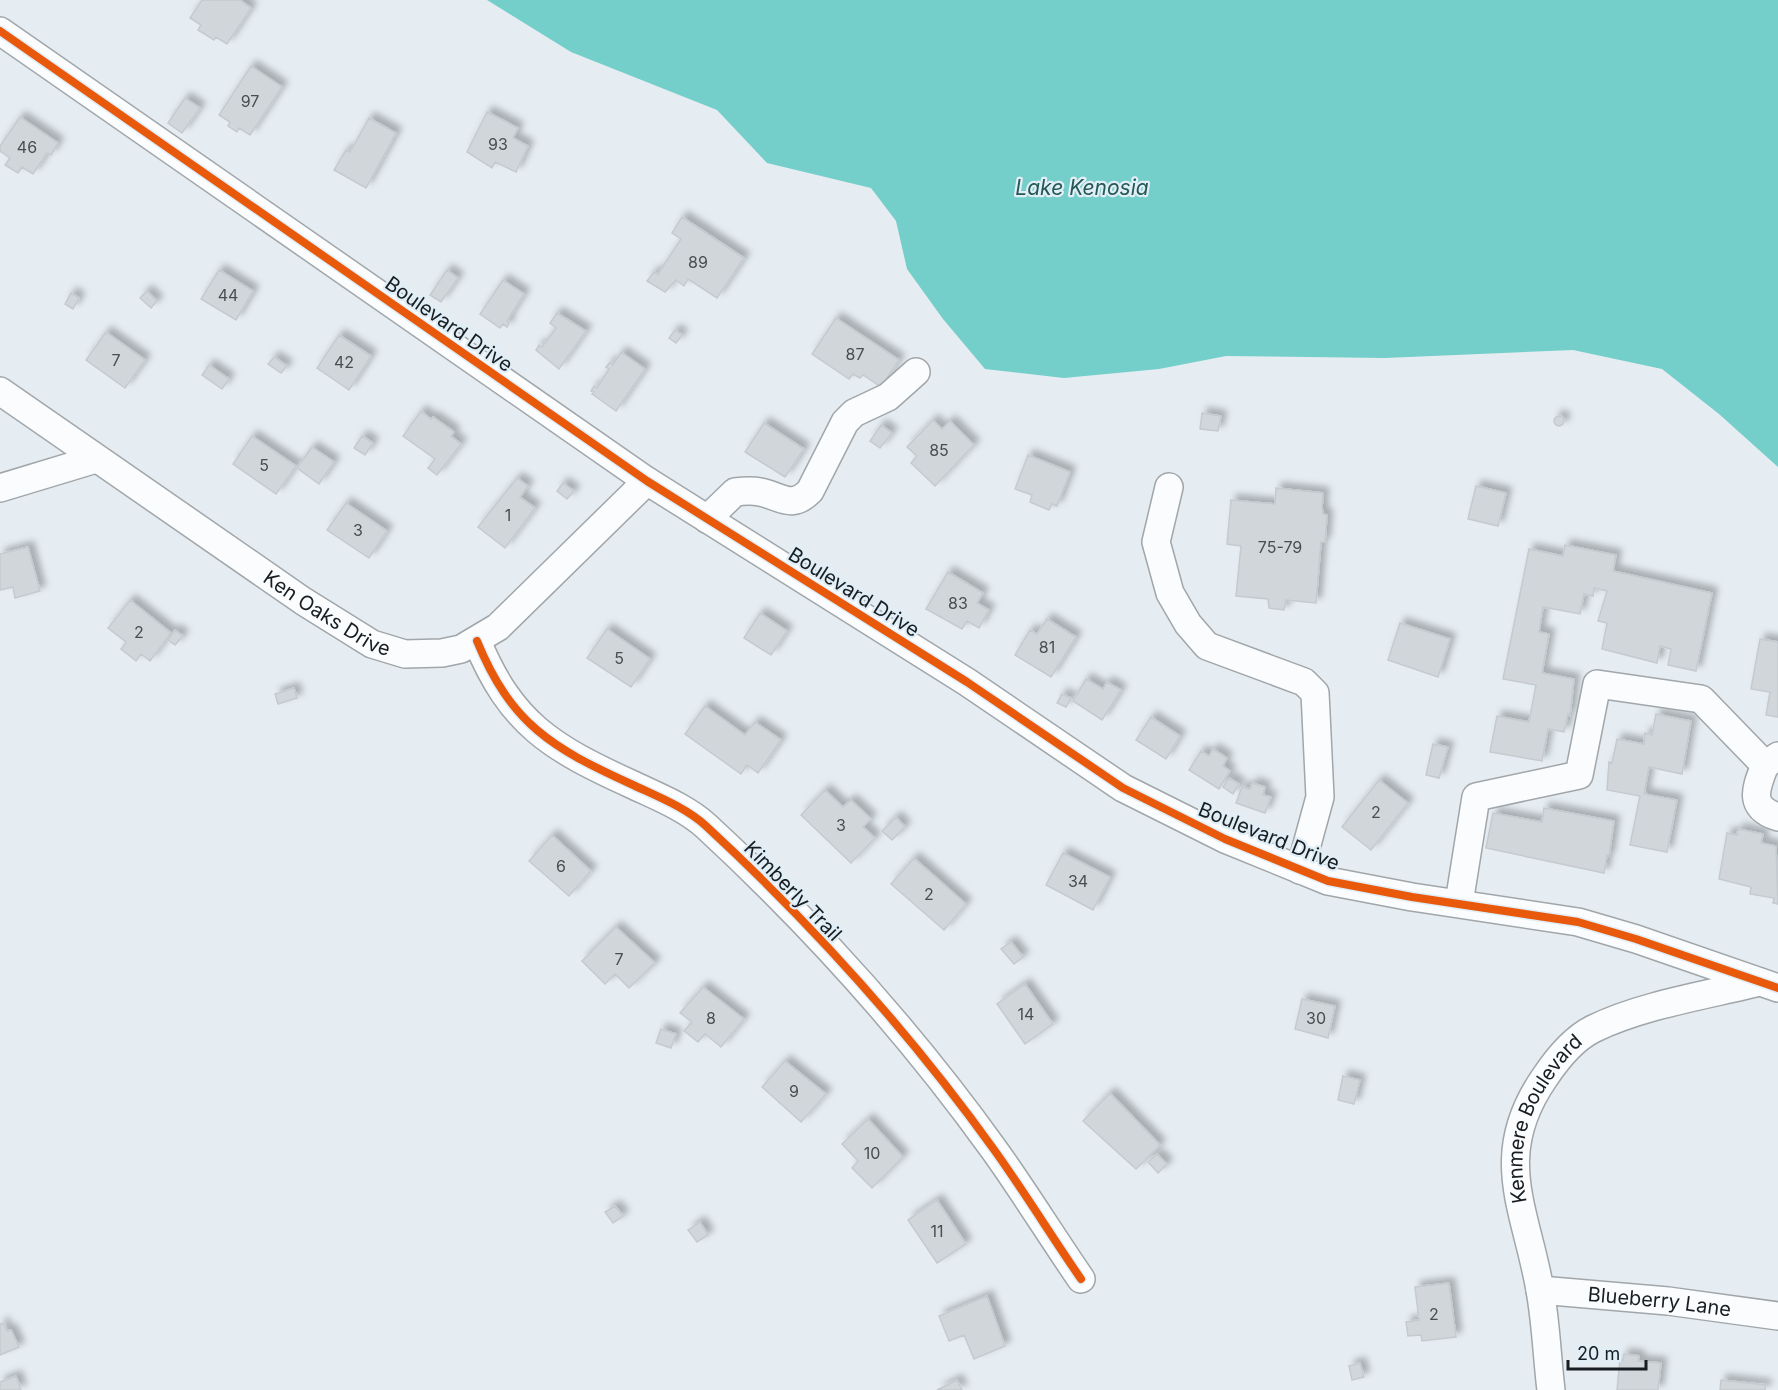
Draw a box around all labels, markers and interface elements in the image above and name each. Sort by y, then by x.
house number: 97 [241,91,259,111]
house number: 93 [488,134,508,154]
house number: 46 [17,137,37,157]
water label: Lake Kenosia [1015,175,1149,200]
house number: 89 [688,252,708,272]
street label: Boulevard Drive [381,271,517,377]
house number: 44 [218,285,238,305]
house number: 87 [846,344,864,364]
house number: 7 [111,350,121,370]
house number: 42 [334,352,354,372]
house number: 85 [929,440,949,460]
house number: 5 [259,455,269,475]
house number: 1 [505,505,511,525]
house number: 3 [353,520,363,540]
house number: 75-79 [1258,537,1302,557]
street label: Boulevard Drive [784,542,924,642]
street label: Ken Oaks Drive [259,565,393,661]
house number: 83 [948,593,968,613]
house number: 2 [134,622,144,642]
house number: 81 [1039,637,1055,657]
house number: 5 [614,648,624,668]
street label: Boulevard Drive [1195,797,1343,875]
house number: 2 [1371,802,1381,822]
house number: 3 [836,815,846,835]
street label: Kimberly Trail [739,836,847,946]
house number: 6 [556,856,566,876]
house number: 34 [1068,871,1088,891]
house number: 2 [924,884,934,904]
house number: 7 [614,949,624,969]
house number: 14 [1018,1004,1034,1024]
house number: 8 [706,1008,716,1028]
house number: 30 [1306,1008,1326,1028]
street label: Kenmere Boulevard [1503,1029,1587,1205]
house number: 9 [789,1081,799,1101]
house number: 10 [864,1143,880,1163]
house number: 11 [930,1221,944,1241]
street label: Blueberry Lane [1587,1282,1733,1321]
house number: 2 [1429,1304,1439,1324]
scale bar [1568,1333,1646,1371]
text: 20 m [1577,1343,1620,1364]

